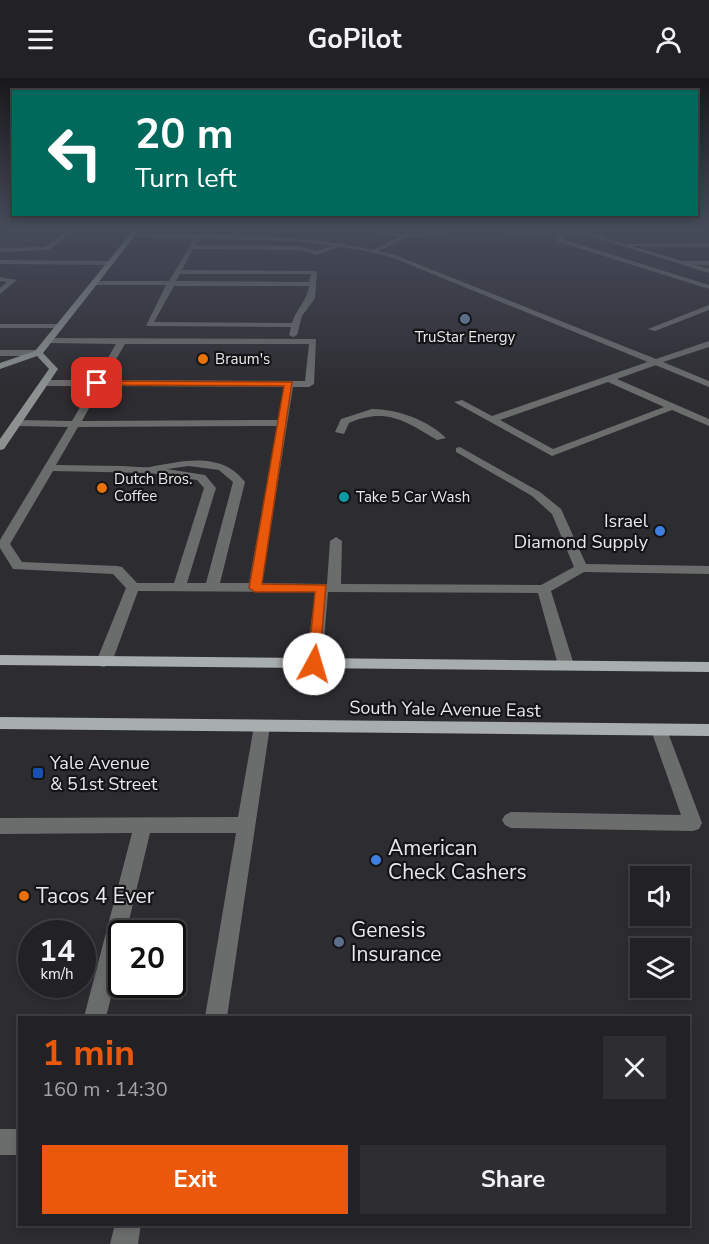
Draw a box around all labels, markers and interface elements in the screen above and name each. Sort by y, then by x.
text: GoPilot [307,21,402,58]
icon: menu [24,23,57,56]
icon: person [652,23,685,56]
text: 20 m [135,106,234,163]
icon: left [36,114,114,192]
text: Turn left [135,160,236,197]
marker: TruStar Energy [458,312,472,326]
place label: TruStar Energy [415,327,515,347]
place label: Braum's [215,349,270,369]
marker: Braum's [196,352,210,366]
pin [71,357,122,408]
icon: arrive [80,366,113,399]
place label: Dutch Bros. Coffee [114,469,192,506]
marker: Dutch Bros. Coffee [95,481,109,495]
place label: Take 5 Car Wash [356,487,470,507]
marker: Take 5 Car Wash [337,490,351,504]
place label: Israel Diamond Supply [514,509,649,554]
marker: Israel Diamond Supply [653,524,667,538]
position arrow [282,632,346,696]
street label: South Yale Avenue East [349,695,542,723]
place label: Yale Avenue & 51st Street [49,751,158,796]
marker: Yale Avenue & 51st Street [31,766,45,780]
place label: American Check Cashers [388,834,527,886]
marker: American Check Cashers [369,853,383,867]
map controls [630,866,690,998]
button: sound [630,866,690,926]
place label: Tacos 4 Ever [36,882,155,910]
marker: Tacos 4 Ever [17,889,31,903]
place label: Genesis Insurance [351,916,441,968]
speed limit sign: 20 [108,920,186,998]
text: 14 [39,931,75,972]
marker: Genesis Insurance [332,935,346,949]
button: layers [630,938,690,998]
text: km/h [40,964,74,984]
text: 1 min [42,1029,135,1078]
button: close [603,1036,666,1099]
text: 160 m · 14:30 [42,1076,168,1103]
button: Exit [42,1145,348,1214]
button: Share [360,1145,666,1214]

